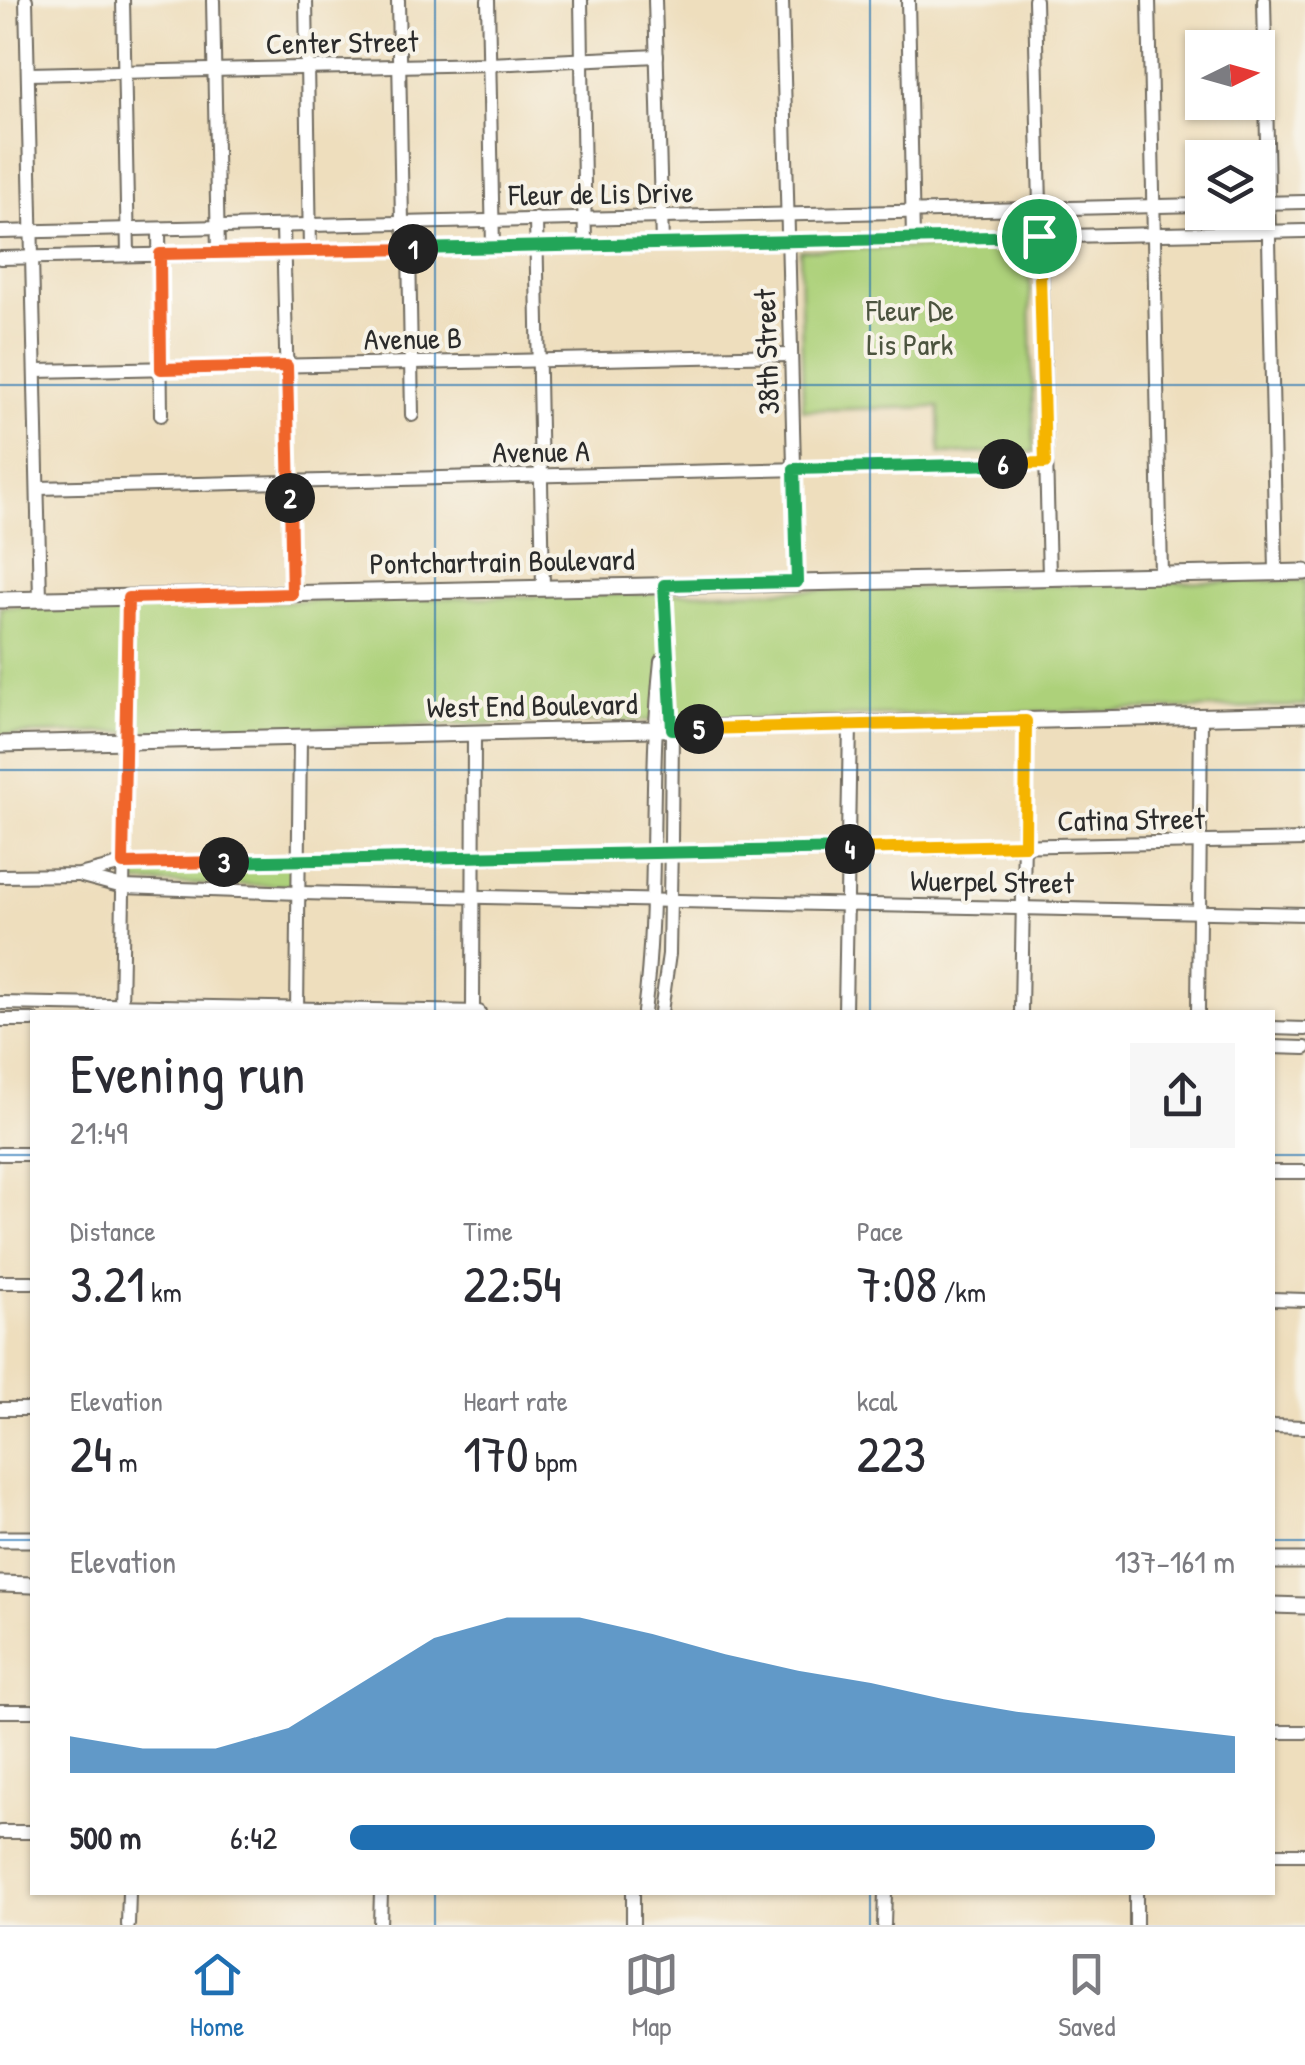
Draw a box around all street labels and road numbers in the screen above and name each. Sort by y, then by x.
street label: Center Street [265,21,419,63]
street label: Fleur de Lis Drive [507,171,694,215]
street label: 38th Street [744,288,788,416]
street label: Avenue B [364,317,462,359]
street label: Avenue A [492,430,591,472]
street label: Pontchartrain Boulevard [369,539,635,583]
street label: West End Boulevard [426,683,638,727]
street label: Catina Street [1057,798,1206,840]
street label: Wuerpel Street [910,860,1075,902]

